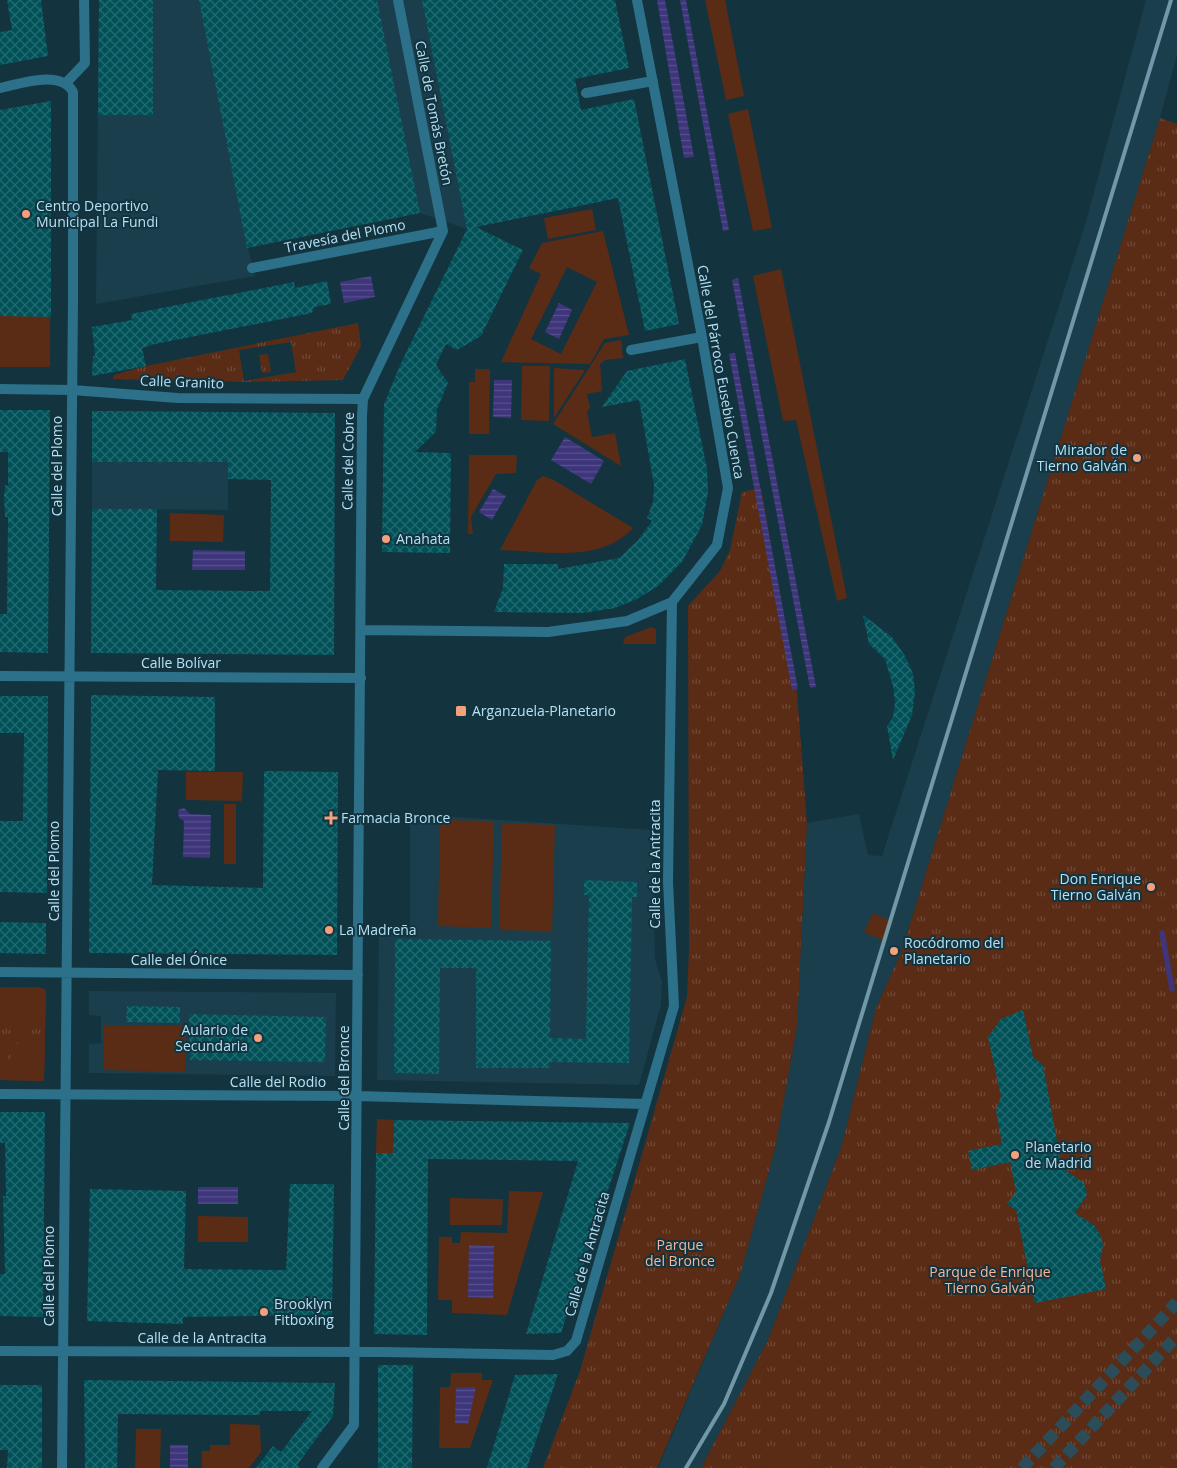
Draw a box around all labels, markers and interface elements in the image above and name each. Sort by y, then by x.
street label: Calle de Tomás Bretón [411,39,458,187]
place label: Centro Deportivo Municipal La Fundi [36,196,158,231]
marker: Centro Deportivo Municipal La Fundi [20,208,32,220]
street label: Travesía del Plomo [283,214,407,257]
street label: Calle del Párroco Eusebio Cuenca [693,263,750,480]
street label: Calle Granito [140,371,225,392]
street label: Calle del Cobre [337,412,358,510]
street label: Calle del Plomo [47,416,66,516]
place label: Mirador de Tierno Galván [1037,440,1127,475]
marker: Mirador de Tierno Galván [1131,452,1143,464]
place label: Anahata [396,529,450,548]
marker: Anahata [380,533,392,545]
street label: Calle Bolívar [141,653,221,672]
place label: Arganzuela-Planetario [472,701,616,720]
marker: Arganzuela-Planetario [454,704,468,718]
street label: Calle de la Antracita [645,799,664,929]
place label: Farmacia Bronce [341,808,451,827]
marker: Farmacia Bronce [325,812,337,824]
street label: Calle del Plomo [44,821,63,921]
place label: Don Enrique Tierno Galván [1051,869,1141,904]
marker: Don Enrique Tierno Galván [1145,881,1157,893]
place label: La Madreña [339,920,417,939]
marker: La Madreña [323,924,335,936]
place label: Rocódromo del Planetario [904,933,1004,968]
marker: Rocódromo del Planetario [888,945,900,957]
street label: Calle del Ónice [131,950,227,969]
place label: Aulario de Secundaria [175,1020,248,1055]
street label: Calle del Bronce [334,1025,353,1131]
marker: Aulario de Secundaria [252,1032,264,1044]
street label: Calle del Rodio [230,1072,326,1091]
place label: Planetario de Madrid [1025,1137,1092,1172]
marker: Planetario de Madrid [1009,1149,1021,1161]
street label: Calle de la Antracita [560,1189,613,1319]
street label: Calle del Plomo [39,1226,58,1326]
park label: Parque del Bronce [645,1235,715,1270]
park label: Parque de Enrique Tierno Galván [929,1262,1051,1297]
place label: Brooklyn Fitboxing [274,1294,334,1329]
marker: Brooklyn Fitboxing [258,1306,270,1318]
street label: Calle de la Antracita [137,1328,267,1347]

